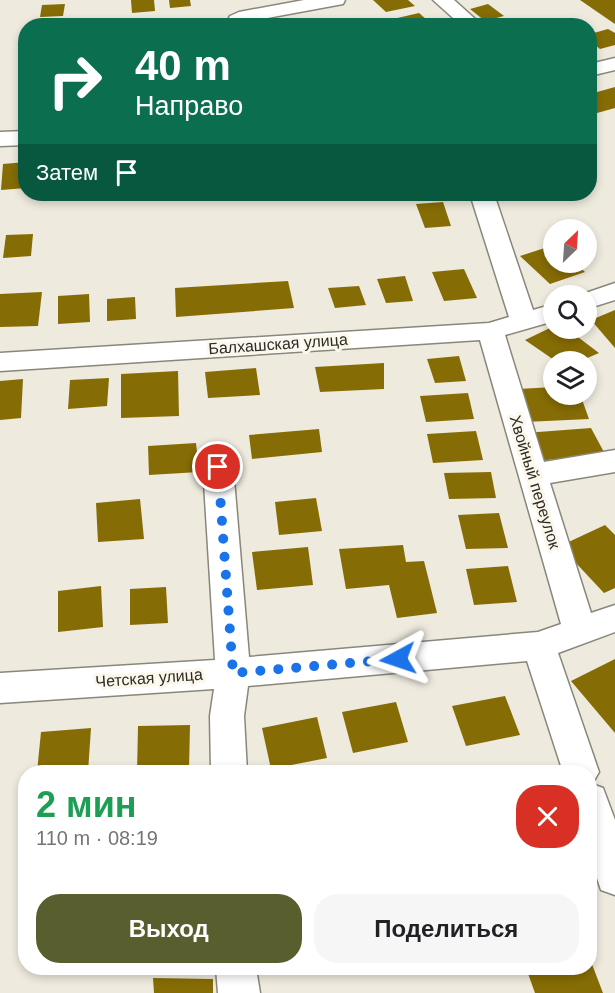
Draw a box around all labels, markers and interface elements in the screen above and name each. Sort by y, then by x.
icon: right [36,42,114,120]
text: 40 m [135,42,231,89]
text: Направо [135,91,243,121]
icon: arrive [110,156,143,189]
text: Затем [36,160,98,185]
north arrow [543,219,597,273]
map controls [543,219,597,405]
button: search [543,285,597,339]
street label: Балхашская улица [208,331,348,357]
button: layers [543,351,597,405]
street label: Хвойный переулок [507,413,564,552]
pin [192,441,243,492]
icon: arrive [201,450,234,483]
position arrow [366,627,430,691]
street label: Четская улица [95,666,203,690]
text: 2 мин [36,784,137,825]
button: close [516,785,579,848]
text: 110 m · 08:19 [36,827,158,849]
button: Выход [36,894,302,963]
button: Поделиться [314,894,579,963]

